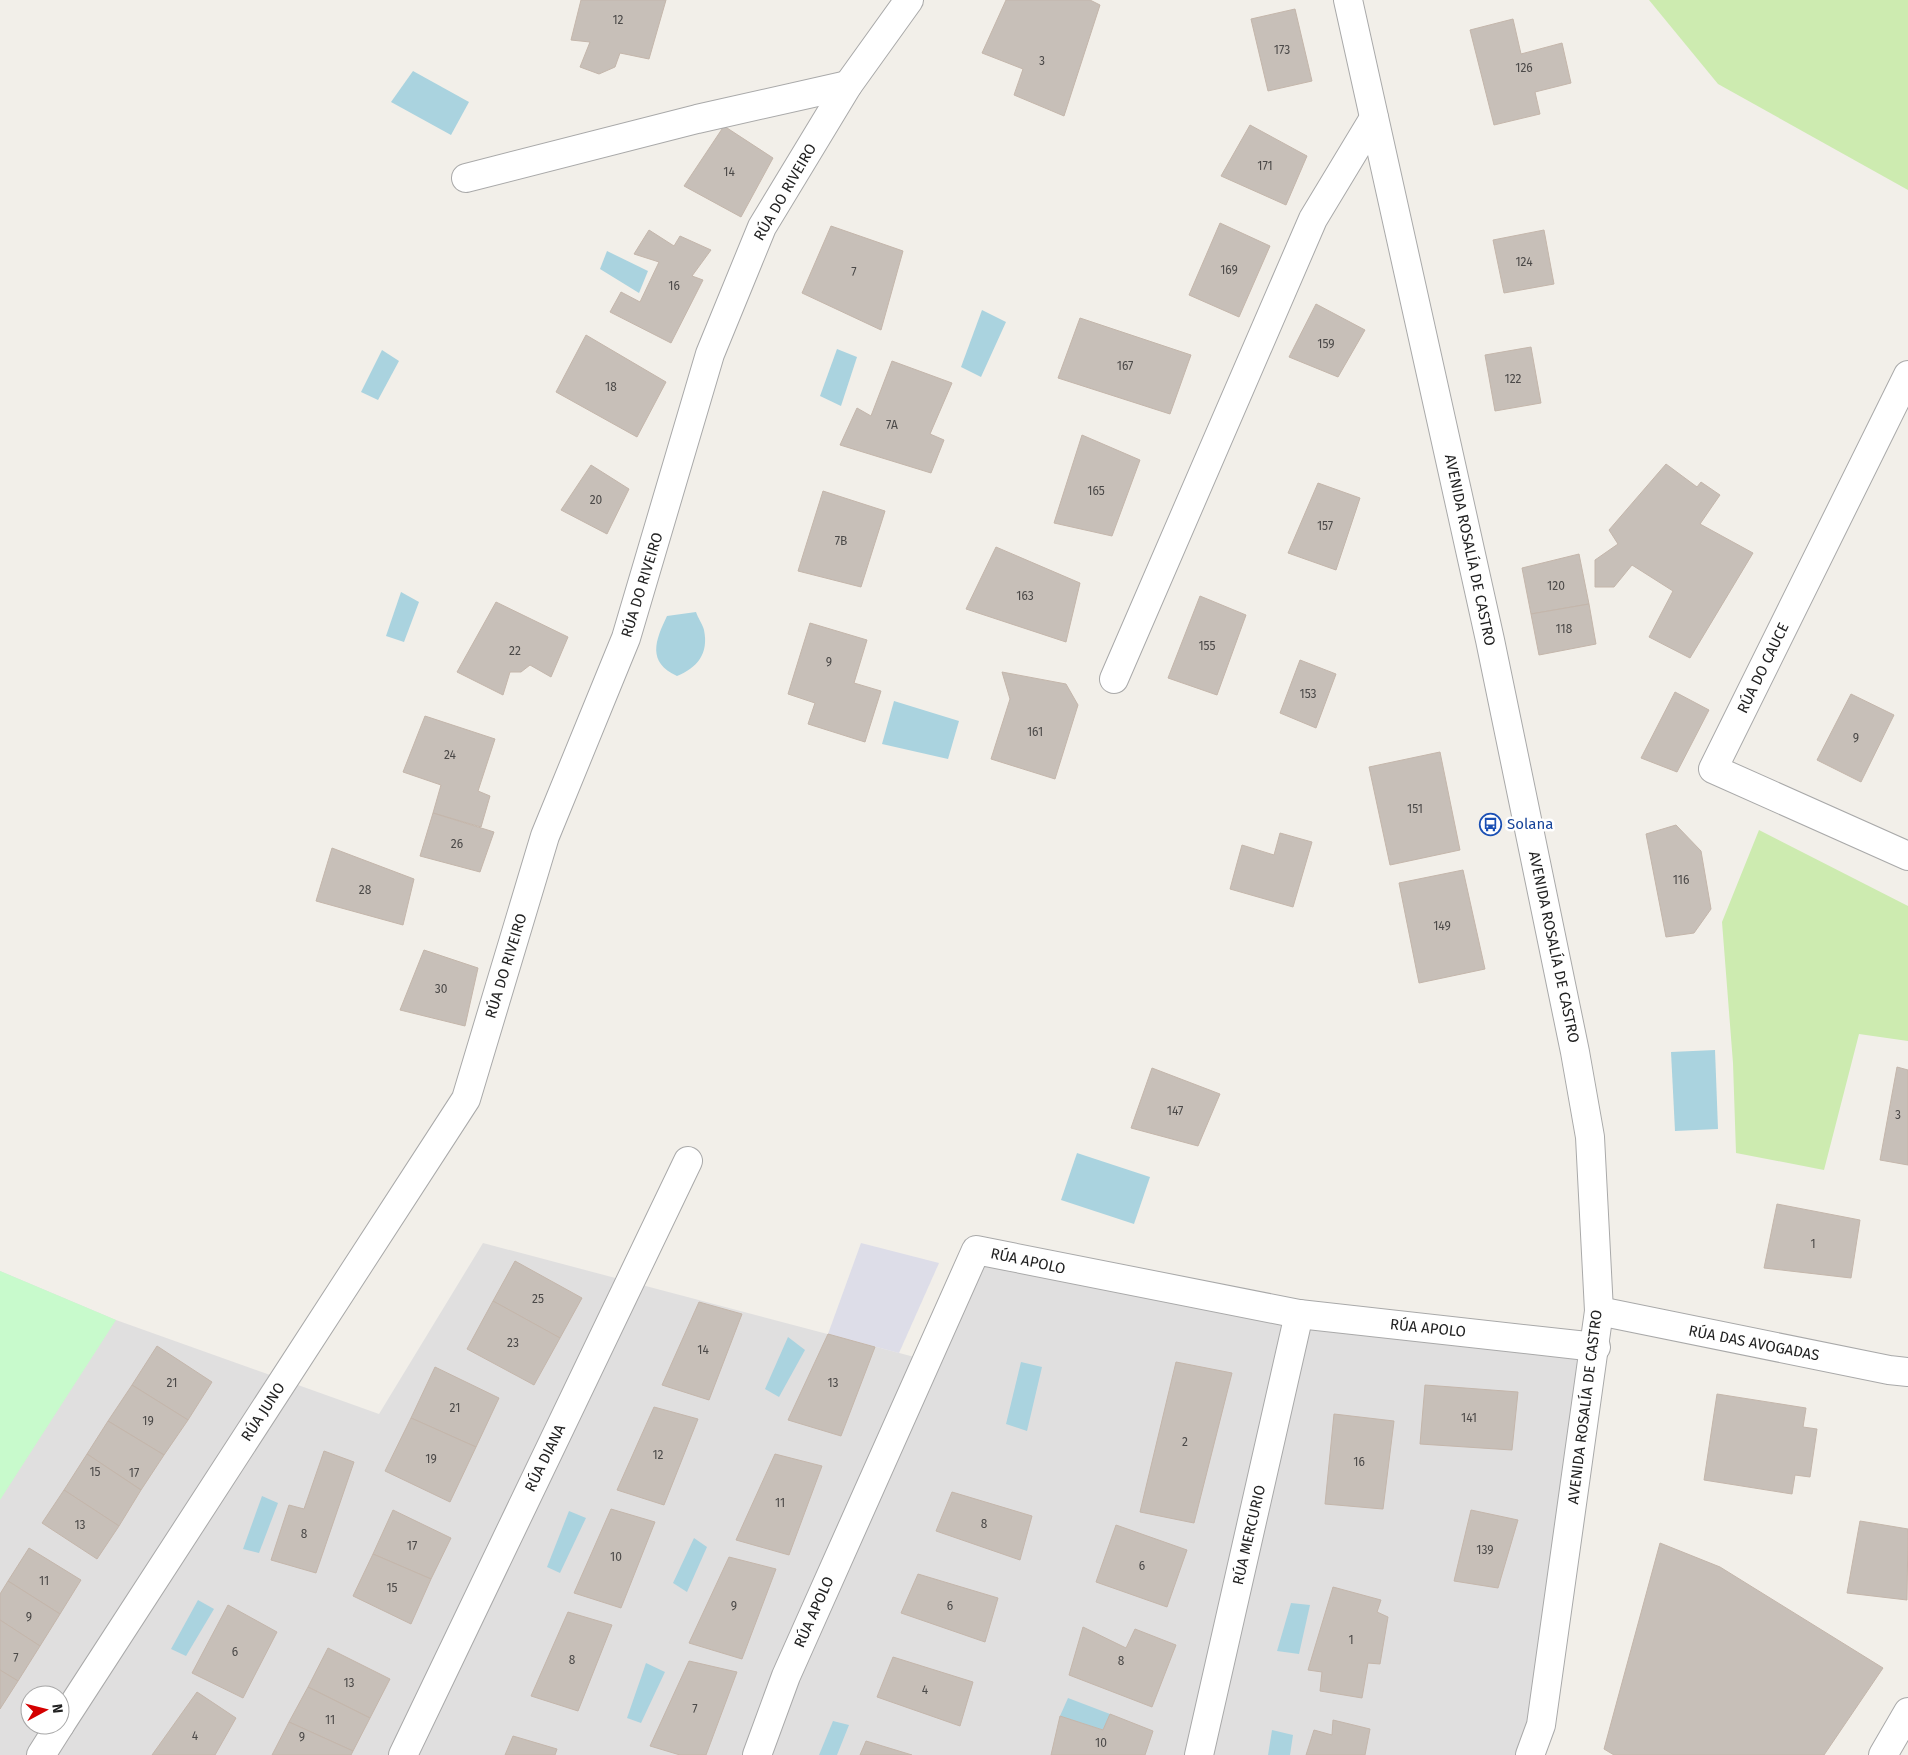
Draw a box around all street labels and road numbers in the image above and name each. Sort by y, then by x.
street label: RÚA DO RIVEIRO [750,140,820,244]
street label: AVENIDA ROSALÍA DE CASTRO [1441,452,1499,648]
street label: RÚA DO RIVEIRO [617,530,667,640]
street label: RÚA DO CAUCE [1733,620,1793,716]
street label: AVENIDA ROSALÍA DE CASTRO [1525,849,1583,1045]
street label: RÚA DO RIVEIRO [481,911,531,1021]
street label: RÚA APOLO [989,1244,1067,1278]
street label: AVENIDA ROSALÍA DE CASTRO [1564,1309,1606,1505]
street label: RÚA APOLO [1389,1315,1467,1341]
street label: RÚA DAS AVOGADAS [1687,1321,1821,1365]
street label: RÚA JUNO [237,1379,289,1445]
street label: RÚA DIANA [521,1421,569,1495]
street label: RÚA MERCURIO [1229,1483,1269,1587]
street label: RÚA APOLO [790,1574,838,1650]

